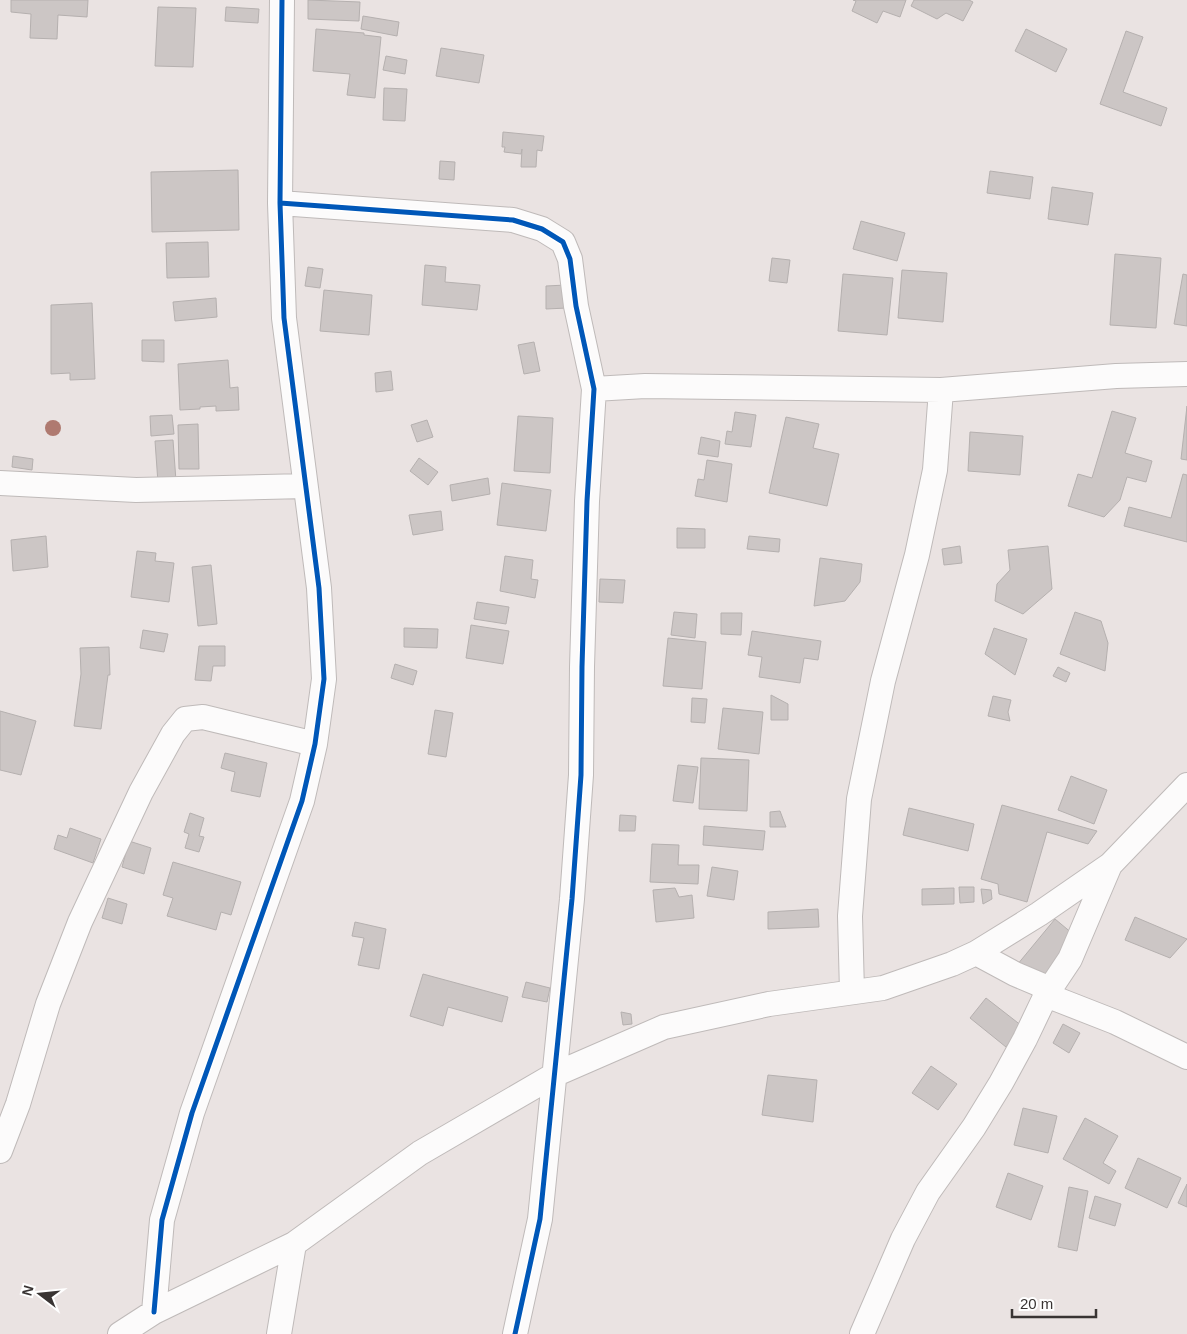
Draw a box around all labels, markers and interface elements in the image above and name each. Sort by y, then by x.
north arrow [15,1269,65,1319]
text: N [18,1283,37,1297]
scale bar [1012,1286,1096,1318]
text: 20 m [1020,1295,1053,1312]

